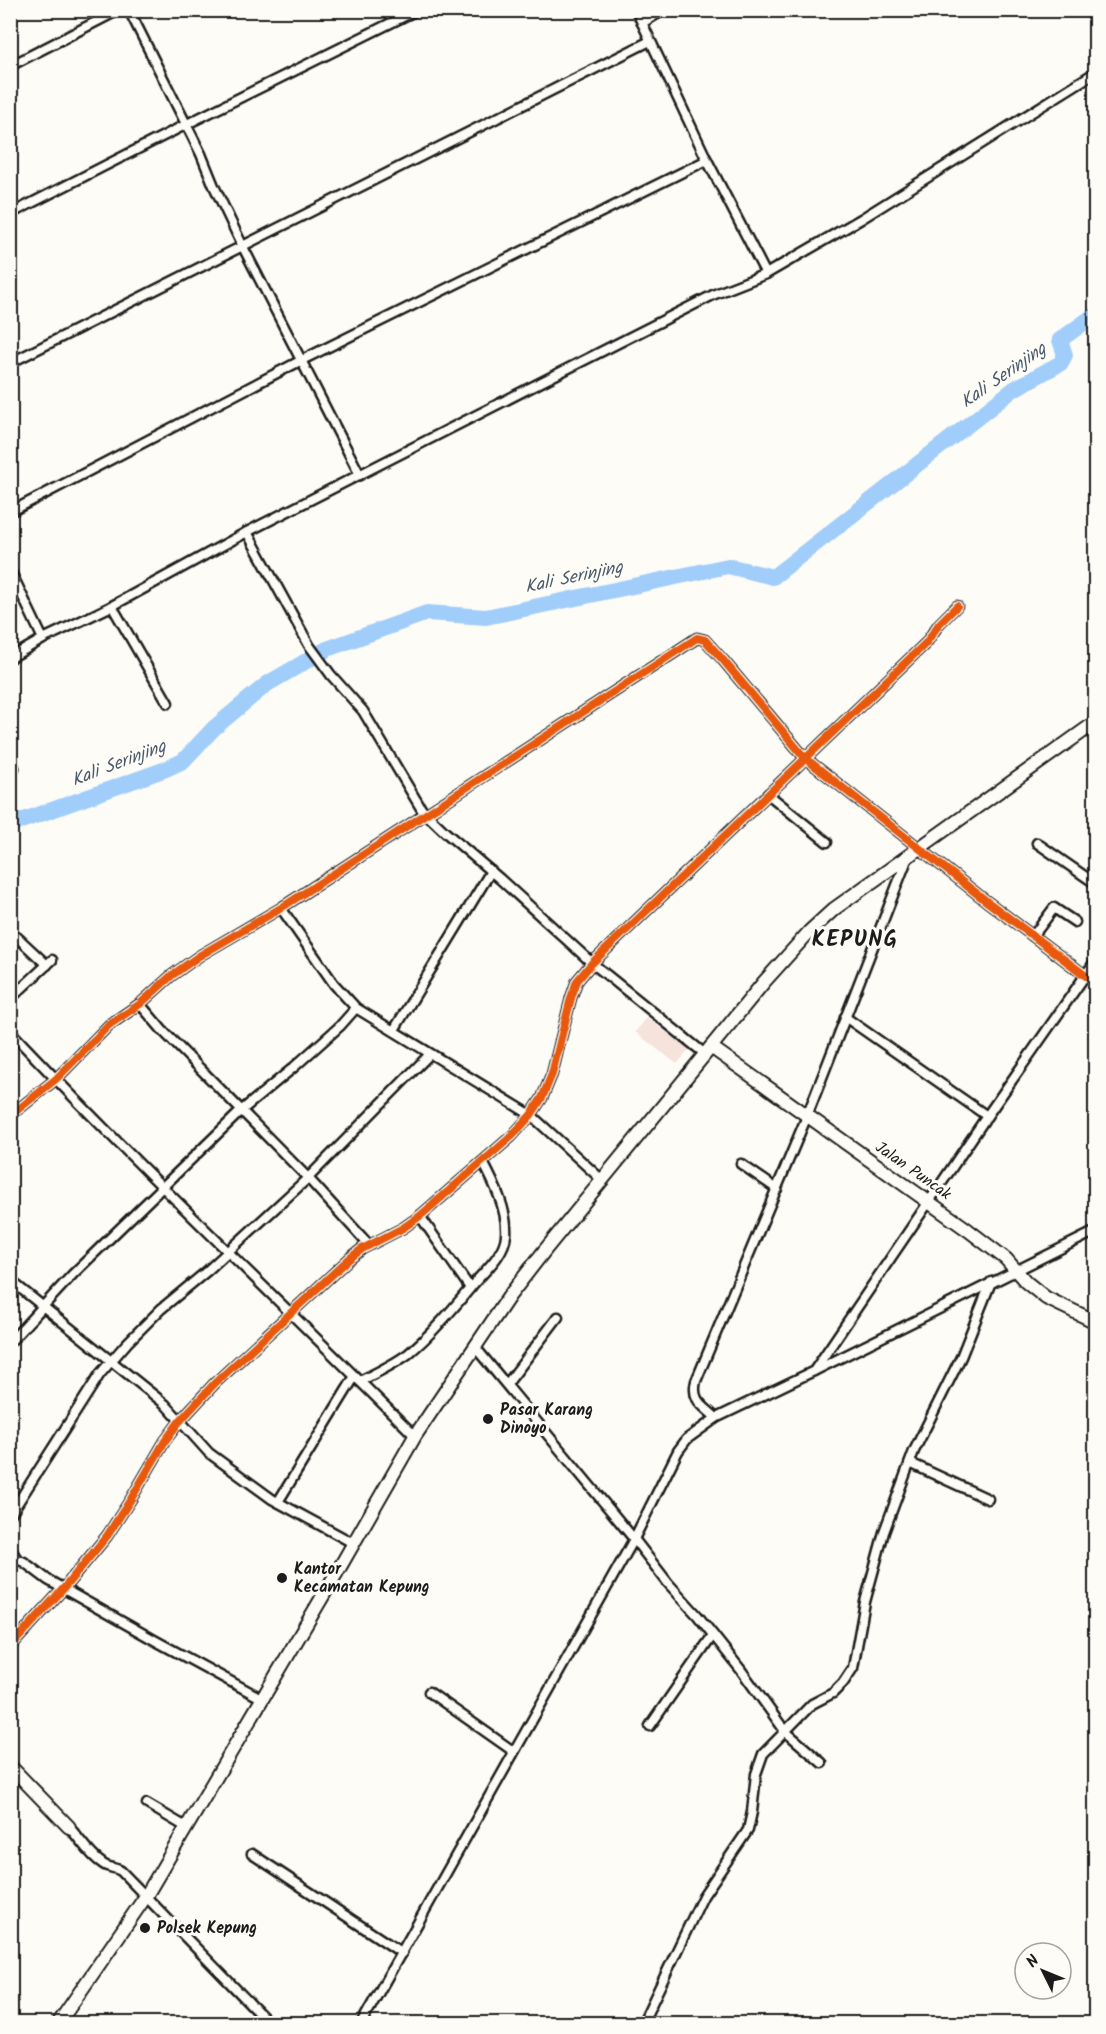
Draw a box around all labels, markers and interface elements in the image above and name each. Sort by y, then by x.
water label: Kali Serinjing [955,335,1054,416]
water label: Kali Serinjing [522,553,627,603]
water label: Kali Serinjing [67,732,172,795]
district label: KEPUNG [812,923,898,958]
street label: Jalan Puncak [870,1135,957,1207]
place label: Pasar Karang Dinoyo [500,1398,593,1441]
marker: Pasar Karang Dinoyo [481,1412,495,1426]
place label: Kantor Kecamatan Kepung [294,1557,429,1600]
marker: Kantor Kecamatan Kepung [275,1571,289,1585]
place label: Polsek Kepung [157,1916,257,1941]
marker: Polsek Kepung [138,1921,152,1935]
north arrow [1013,1941,1073,2001]
text: N [1021,1950,1046,1974]

